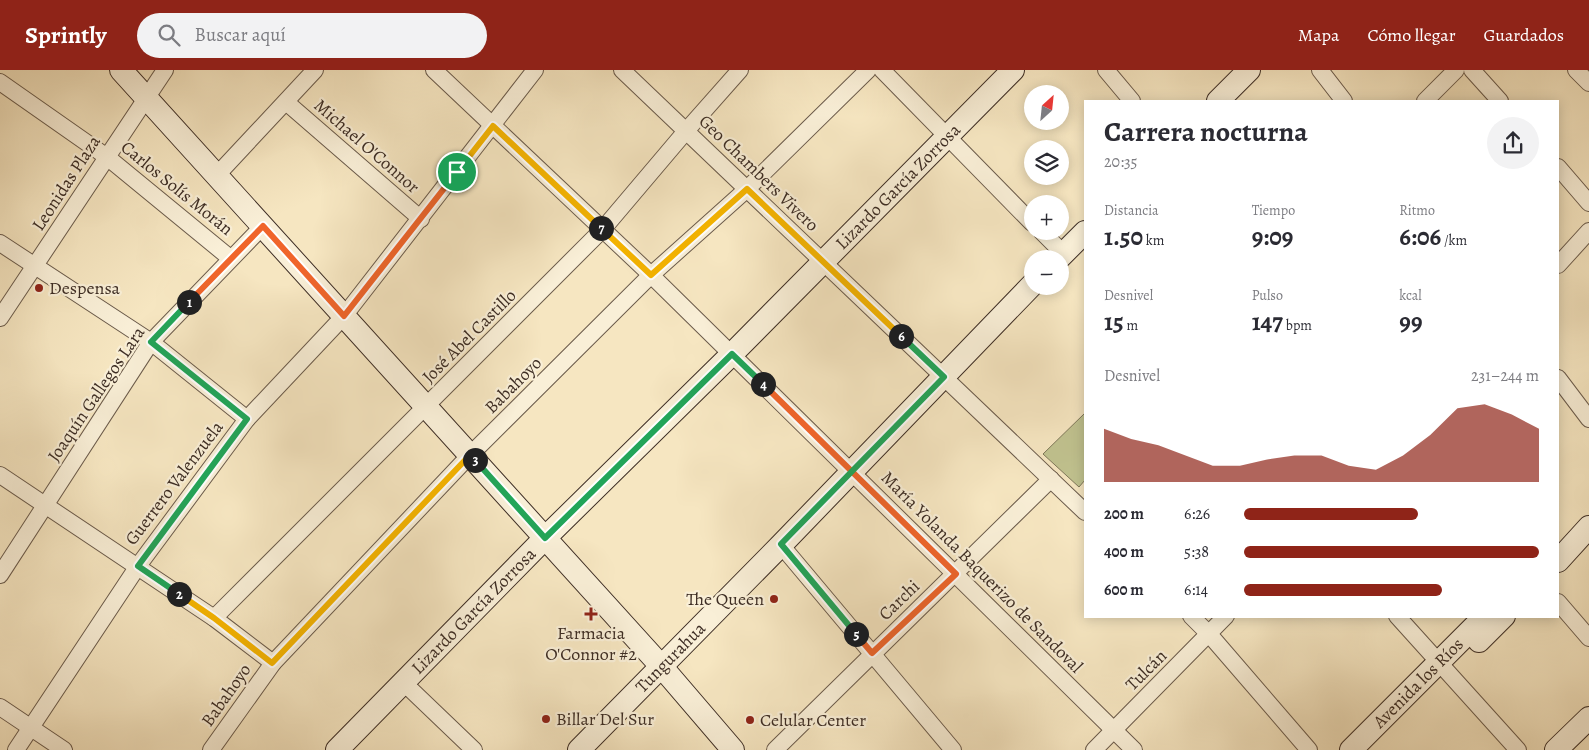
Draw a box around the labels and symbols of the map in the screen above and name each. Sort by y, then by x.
north arrow [1024,85,1069,130]
street label: Michael O'Connor [309,94,425,199]
street label: Geo Chambers Vivero [694,109,824,237]
street label: Lizardo García Zorrosa [830,118,966,255]
street label: Leonidas Plaza [26,130,106,235]
street label: Carlos Solís Morán [116,135,238,241]
pin [436,151,478,193]
pin: 7 [588,216,614,240]
place label: Despensa [49,276,121,300]
marker: Despensa [33,282,45,294]
street label: José Abel Castillo [417,284,521,388]
pin: 1 [176,290,202,314]
street label: Joaquín Gallegos Lara [42,321,151,466]
pin: 6 [888,324,914,348]
street label: Babahoyo [479,351,547,419]
pin: 4 [750,372,776,396]
street label: Guerrero Valenzuela [119,416,229,550]
pin: 3 [462,448,488,472]
street label: María Yolanda Baquerizo de Sandoval [876,466,1089,679]
street label: Lizardo García Zorrosa [406,542,542,679]
street label: Carchi [873,574,925,626]
pin: 2 [166,582,192,606]
place label: The Queen [686,587,764,611]
marker: The Queen [768,593,780,605]
marker: Farmacia O'Connor #2 [585,608,597,620]
street label: Tungurahua [630,616,711,698]
place label: Farmacia O'Connor #2 [545,621,637,666]
pin: 5 [844,622,868,646]
street label: Avenida los Ríos [1367,632,1469,734]
street label: Tulcán [1120,644,1172,696]
street label: Babahoyo [196,659,256,731]
place label: Billar Del Sur [556,707,654,731]
place label: Celular Center [760,708,866,732]
marker: Billar Del Sur [540,713,552,725]
marker: Celular Center [744,714,756,726]

